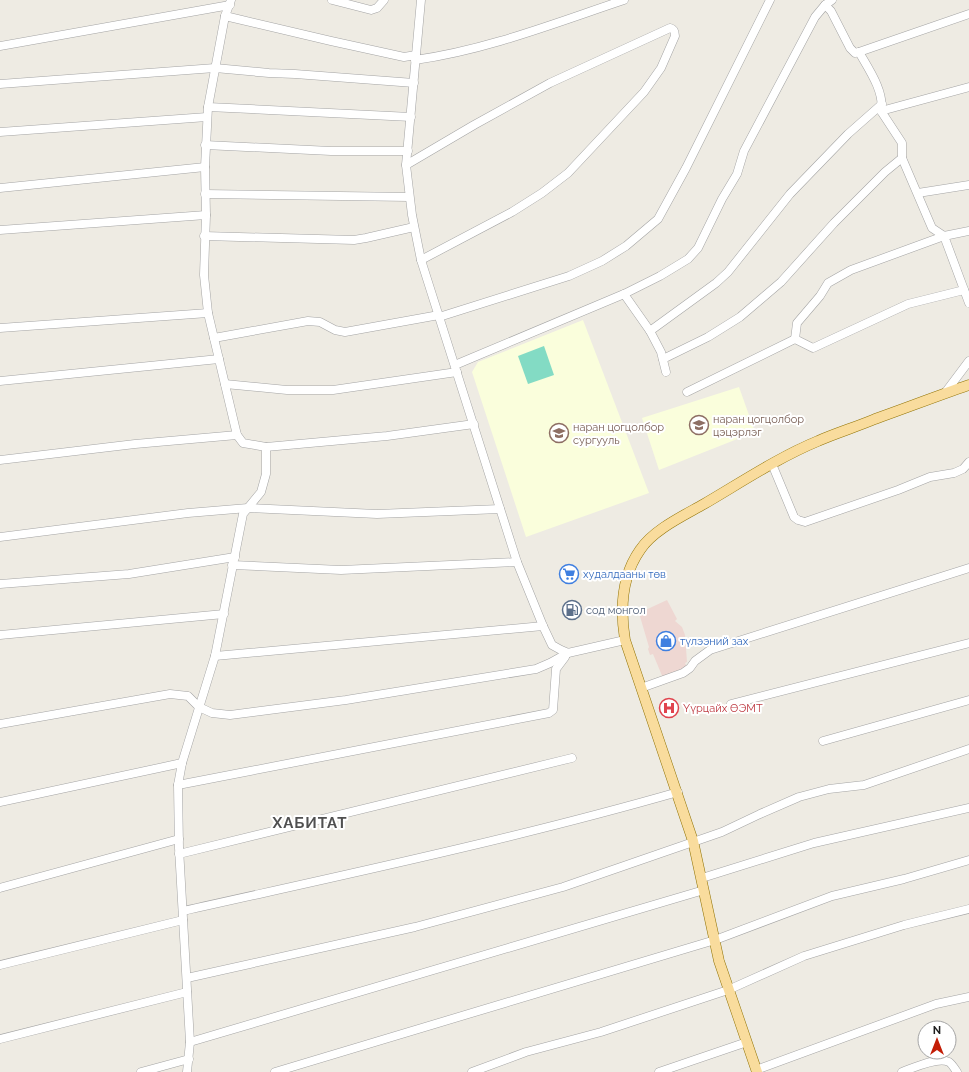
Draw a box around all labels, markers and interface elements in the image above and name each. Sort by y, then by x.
place label: наран цогцолбор цэцэрлэг [713,413,804,439]
school or university icon: наран цогцолбор цэцэрлэг [688,414,710,436]
place label: наран цогцолбор сургууль [573,421,664,447]
school or university icon: наран цогцолбор сургууль [548,422,570,444]
supermarket icon: худалдааны төв [558,563,580,585]
place label: худалдааны төв [583,568,666,581]
fuel station icon: сод монгол [561,599,583,621]
place label: сод монгол [586,604,646,617]
shop icon: түлээний зах [655,630,677,652]
place label: түлээний зах [680,635,749,648]
hospital icon: Үүрцайх ӨЭМТ [658,697,680,719]
place label: Үүрцайх ӨЭМТ [683,702,763,715]
district label: ХАБИТАТ [272,814,348,832]
north arrow [917,1020,957,1060]
text: N [933,1024,941,1037]

